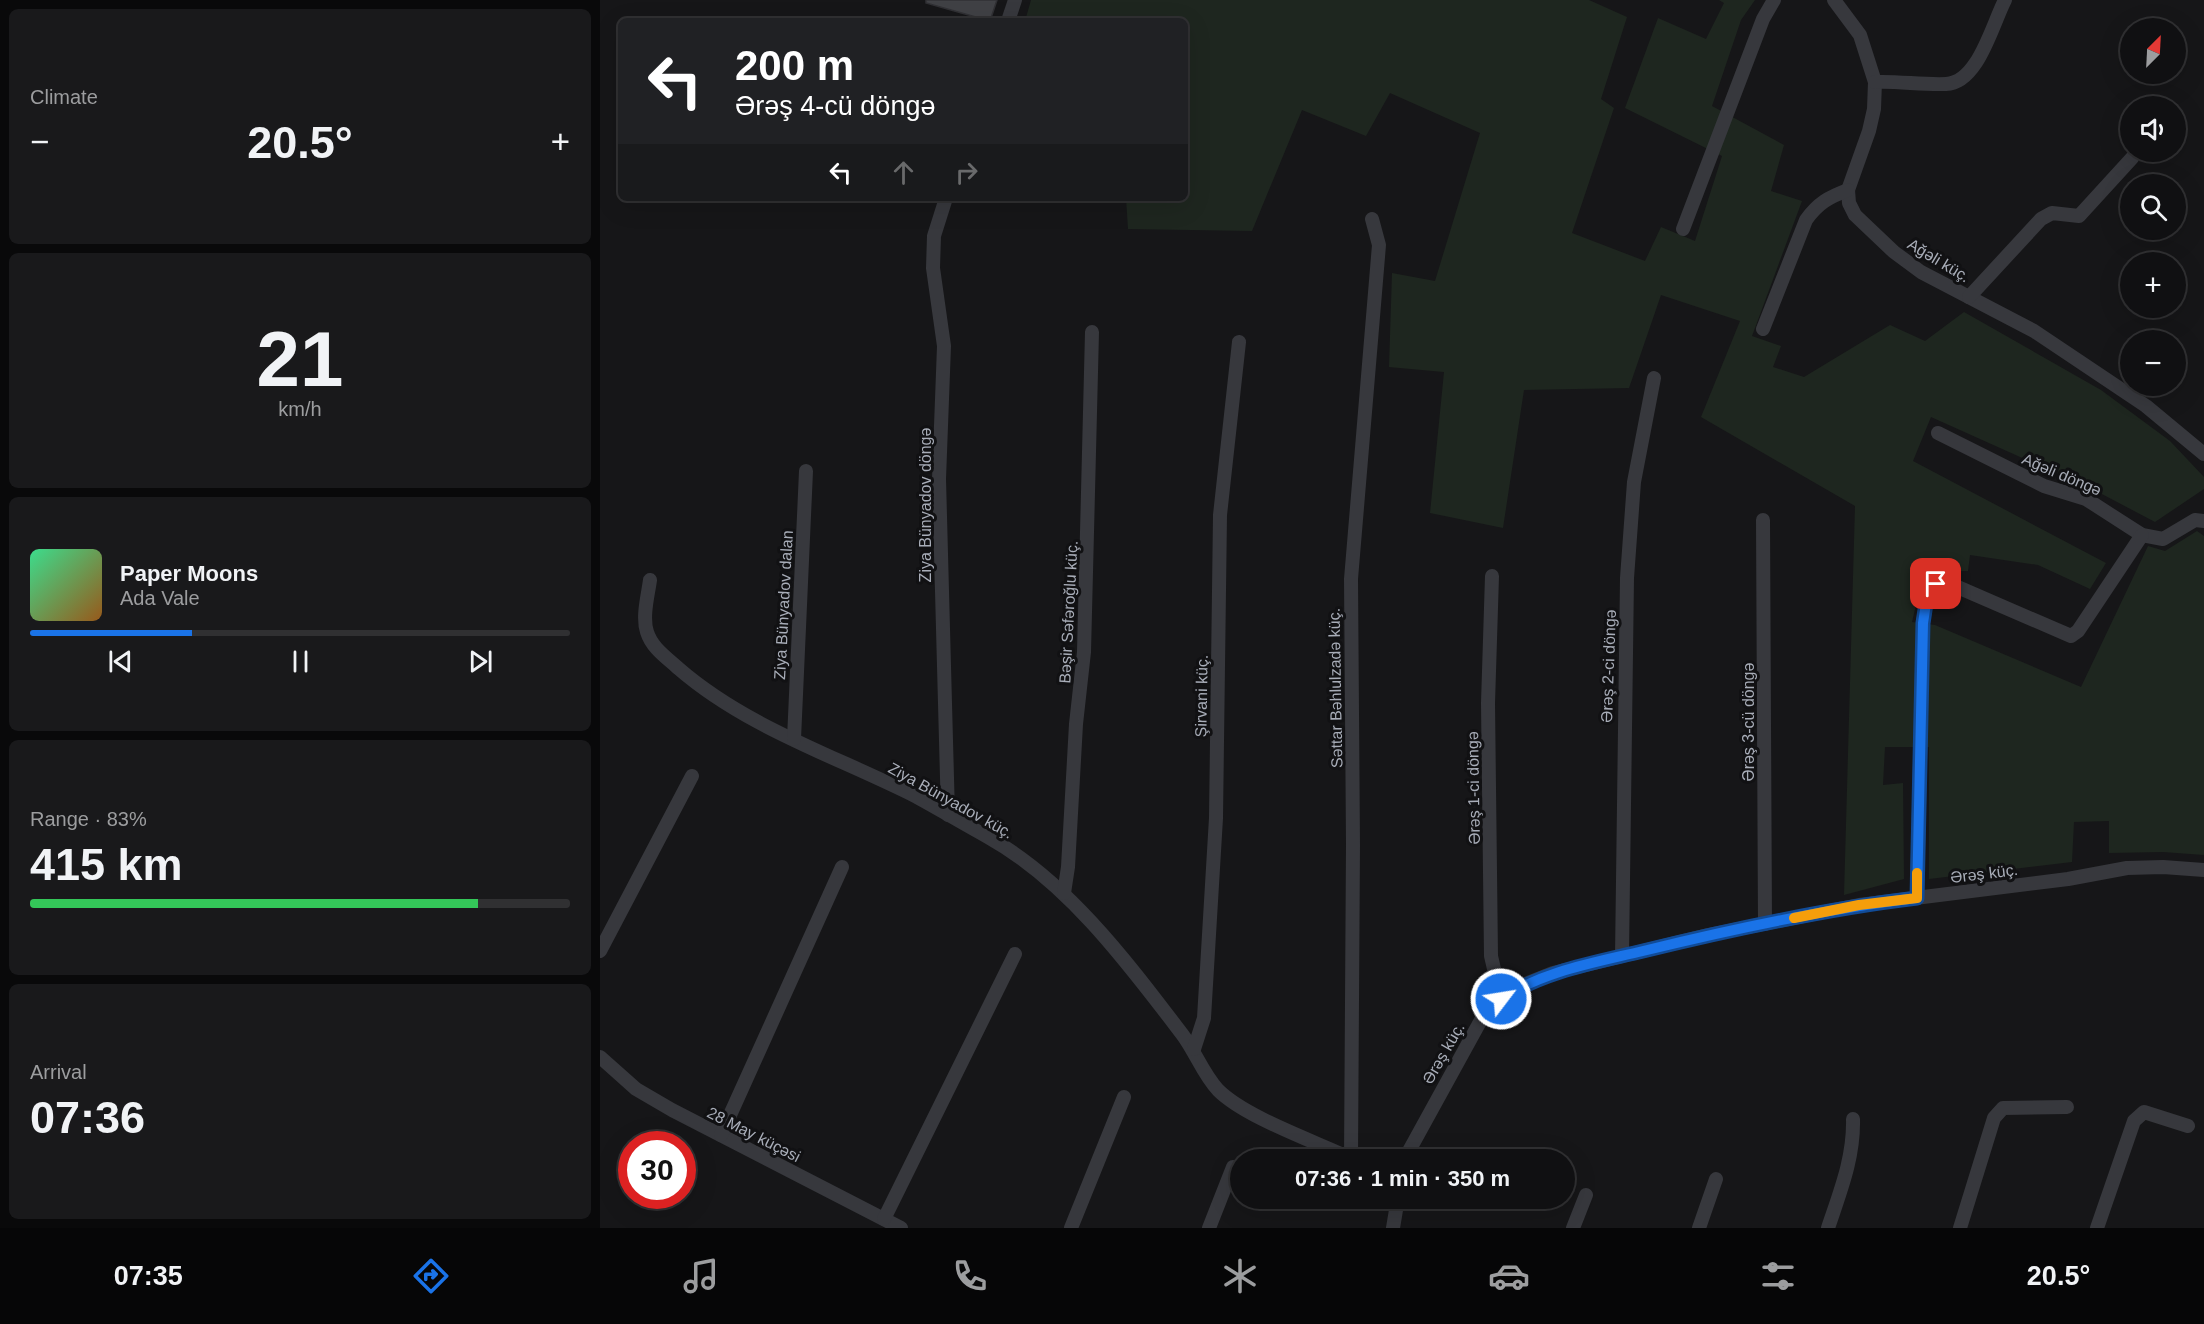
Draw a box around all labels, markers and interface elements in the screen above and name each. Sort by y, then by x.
north arrow [2120,18,2186,84]
map controls [2120,18,2186,396]
icon: left [636,42,714,120]
text: 200 m [735,42,854,89]
text: Climate [30,86,98,108]
text: Ərəş 4-cü döngə [735,91,935,121]
button: sound [2120,96,2186,162]
text: 20.5° [247,117,353,168]
text: − [30,123,49,160]
text: + [551,123,570,160]
icon: left [824,156,857,189]
icon: ahead [887,156,920,189]
icon: right [950,156,983,189]
button: search [2120,174,2186,240]
street label: Ağəli küç. [1905,235,1973,286]
button: + [2120,252,2186,318]
text: 21 [257,315,343,403]
button: − [2120,330,2186,396]
text: km/h [278,398,322,420]
street label: Ziya Bünyadov döngə [917,428,934,582]
street label: Ağəli döngə [2020,450,2104,499]
street label: Ziya Bünyadov dalan [771,530,796,680]
street label: Bəşir Səfəroğlu küç. [1056,540,1081,684]
pin [1910,558,1961,609]
text: Paper Moons [120,561,258,586]
icon: arrive [1919,567,1952,600]
text: Ada Vale [120,587,200,609]
street label: Səttar Bəhlulzadə küç. [1326,608,1345,768]
street label: Ərəş 2-ci döngə [1598,609,1619,723]
icon: previous [104,645,137,678]
icon: pause [284,645,317,678]
icon: next [464,645,497,678]
street label: Şirvani küç. [1192,655,1211,738]
street label: Ərəş 3-cü döngə [1740,663,1757,781]
street label: Ərəş 1-ci döngə [1464,731,1483,845]
street label: Ziya Bünyadov küç. [886,759,1016,842]
text: Range · 83% [30,808,147,830]
text: 415 km [30,839,183,890]
street label: Ərəş küç. [1949,861,2019,886]
position arrow [1469,967,1533,1031]
street label: Ərəş küç. [1419,1020,1468,1087]
text: Arrival [30,1061,87,1083]
text: 07:36 [30,1092,145,1143]
street label: 28 May küçəsi [704,1104,803,1165]
speed limit sign: 30 [618,1131,696,1209]
text: 07:36 · 1 min · 350 m [1295,1166,1510,1191]
icon: directions [410,1255,452,1297]
icon: music [680,1255,722,1297]
icon: phone [949,1255,991,1297]
icon: climate [1219,1255,1261,1297]
icon: car [1488,1255,1530,1297]
icon: filters [1757,1255,1799,1297]
text: 07:35 [114,1261,183,1291]
text: 20.5° [2027,1261,2090,1291]

